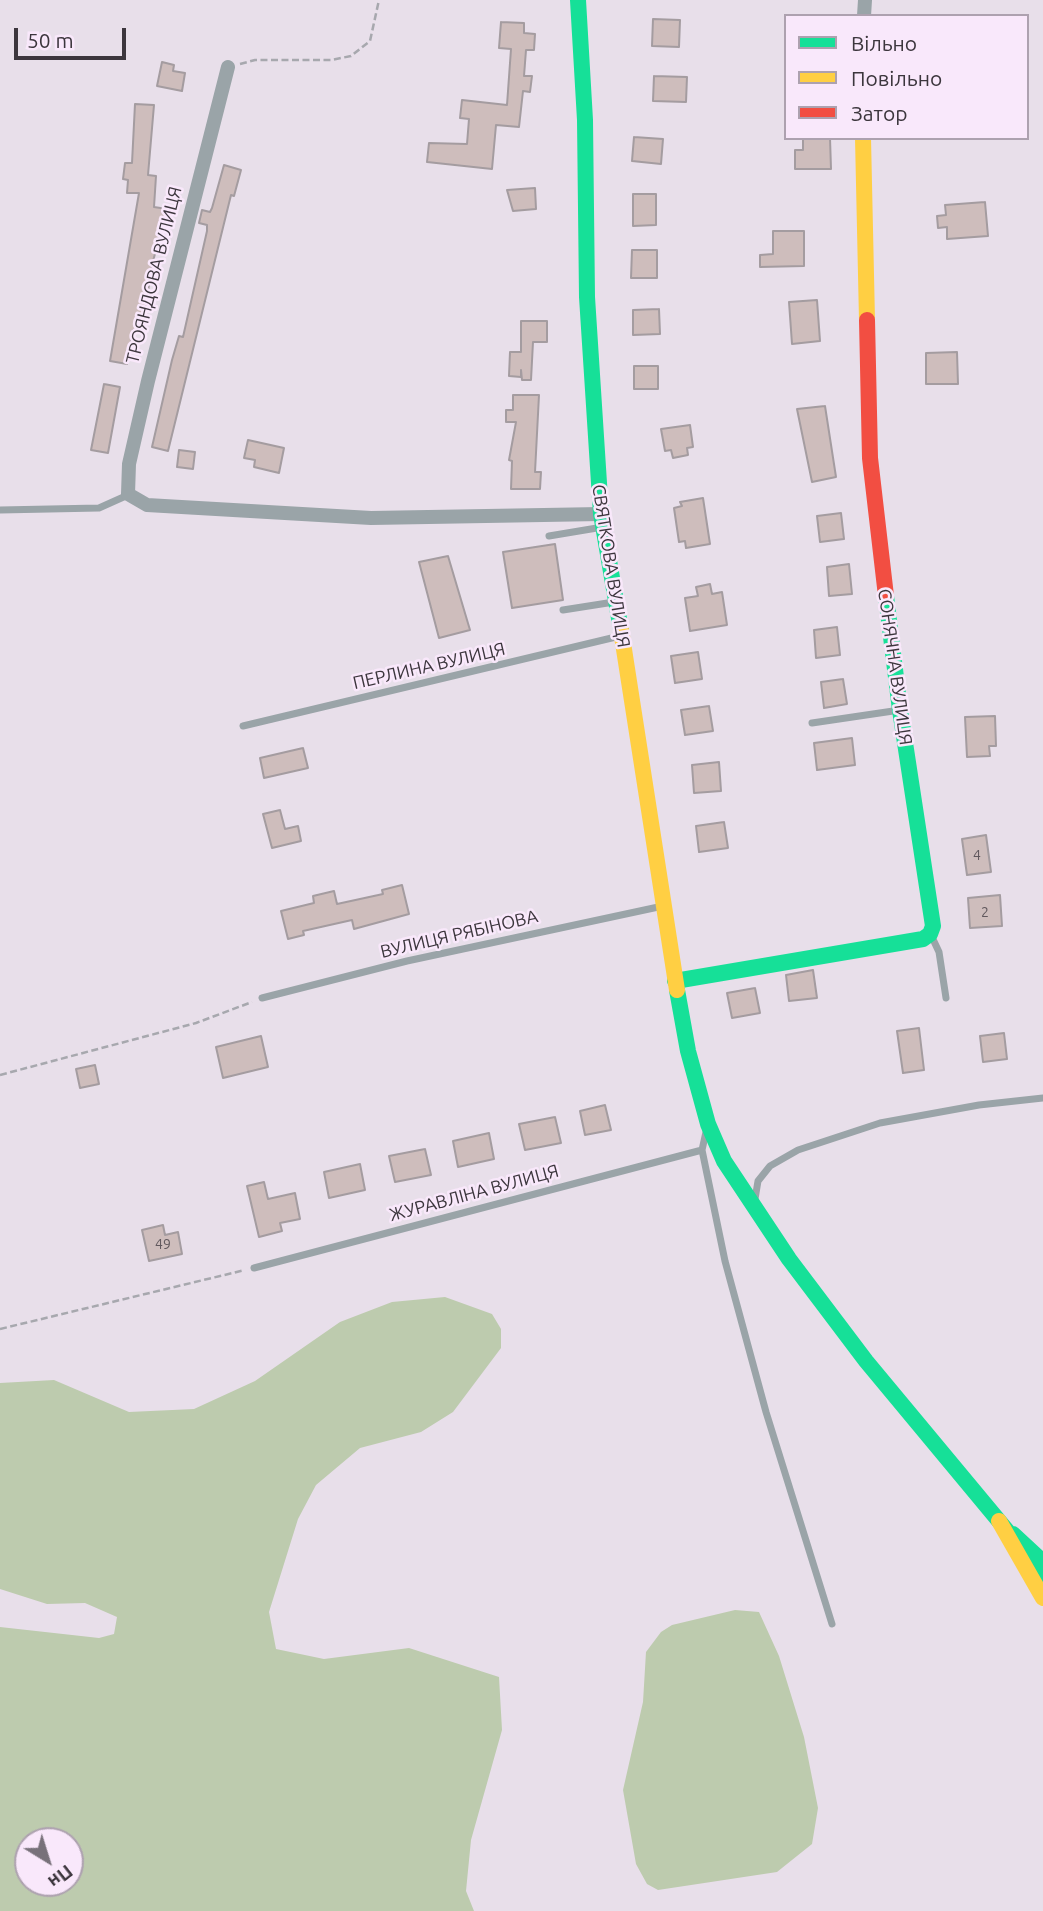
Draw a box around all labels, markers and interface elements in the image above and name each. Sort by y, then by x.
scale bar [18,14,130,58]
legend [784,14,1029,140]
text: 50 m [27,28,74,52]
text: Вільно [851,31,917,55]
text: Повільно [851,66,942,90]
text: Затор [851,101,907,125]
street label: ТРОЯНДОВА ВУЛИЦЯ [122,184,186,366]
street label: СВЯТКОВА ВУЛИЦЯ [587,483,635,649]
street label: СОНЯЧНА ВУЛИЦЯ [873,587,917,747]
street label: ПЕРЛИНА ВУЛИЦЯ [351,638,507,694]
house number: 4 [973,847,981,863]
house number: 2 [981,904,989,920]
street label: ВУЛИЦЯ РЯБІНОВА [378,905,540,963]
street label: ЖУРАВЛІНА ВУЛИЦЯ [387,1160,561,1226]
house number: 49 [155,1236,171,1252]
north arrow [14,1827,84,1897]
text: Пн [44,1861,77,1893]

